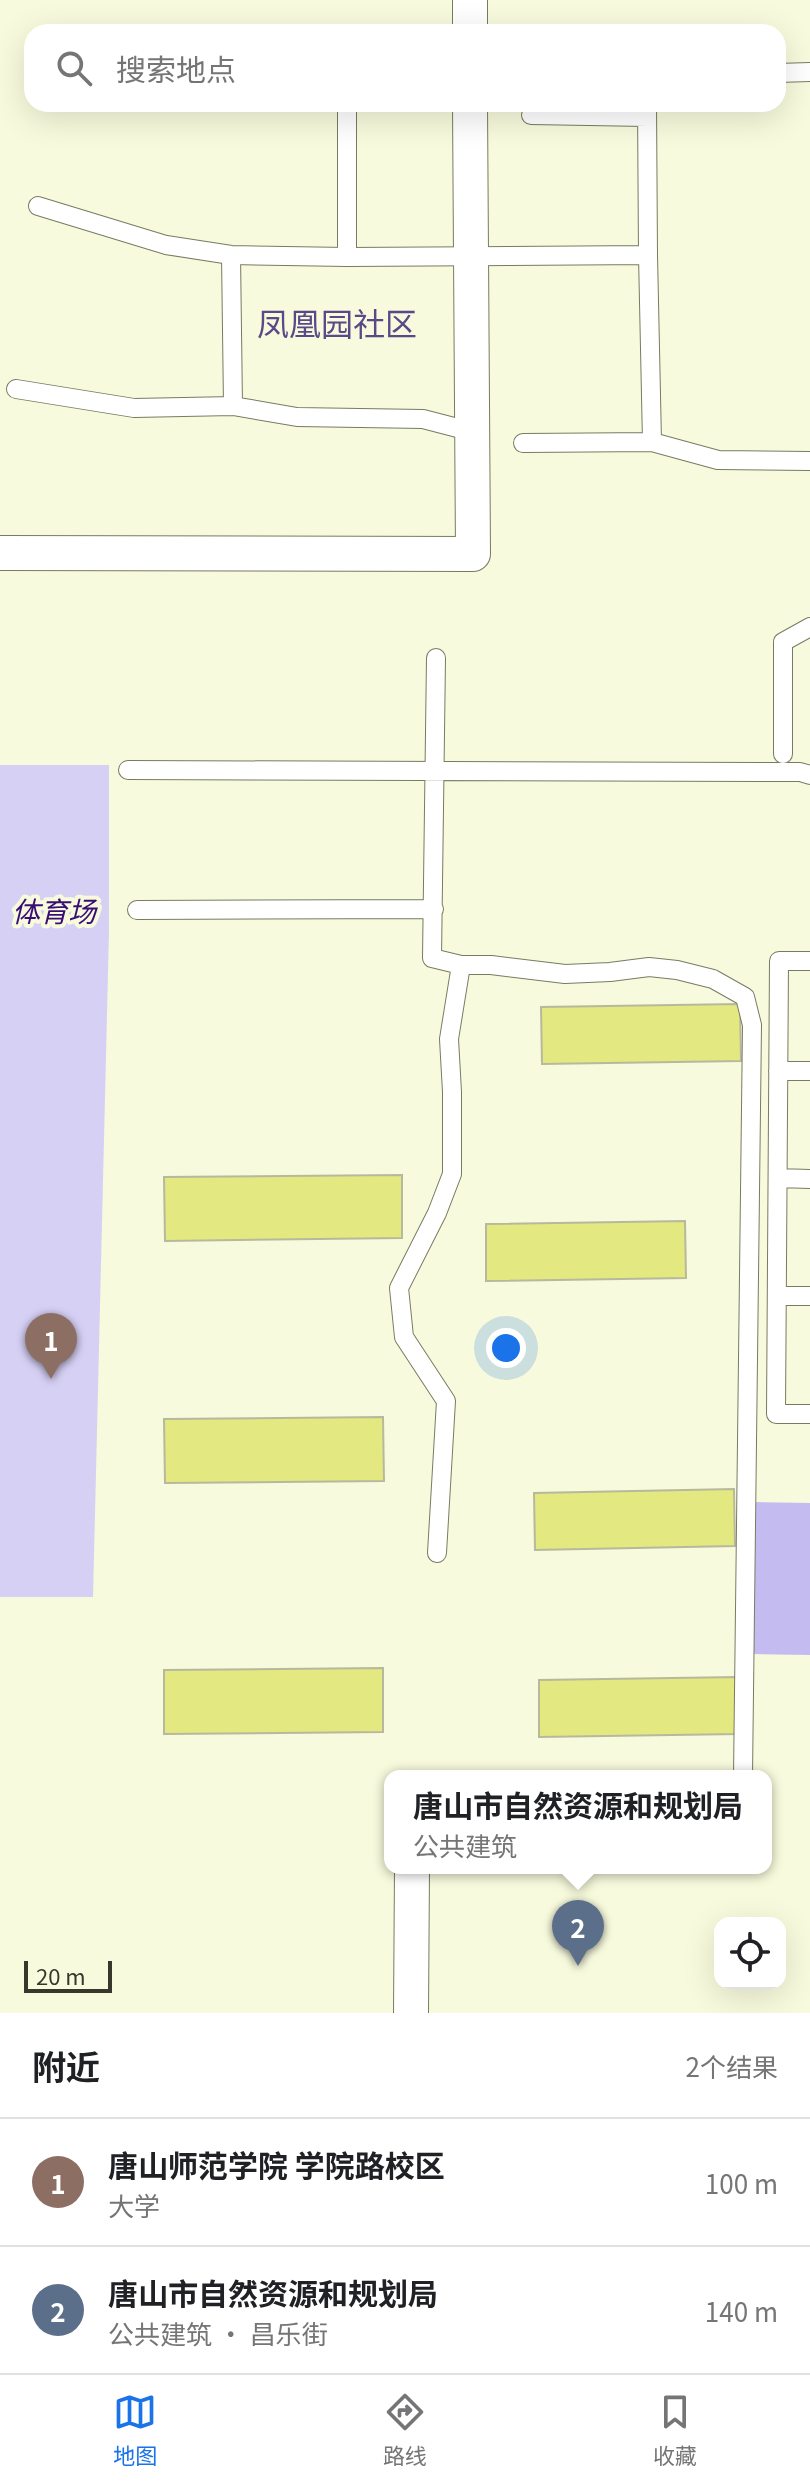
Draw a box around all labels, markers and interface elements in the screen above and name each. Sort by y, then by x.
search box [24,24,786,112]
icon: search [52,46,96,90]
text: 搜索地点 [116,46,236,90]
district label: 凤凰园社区 [257,299,417,345]
park label: 体育场 [12,890,98,930]
pin: 1 [25,1313,77,1379]
your location [486,1328,526,1368]
popup [384,1770,772,1874]
text: 唐山市自然资源和规划局 [413,1782,743,1826]
text: 公共建筑 [413,1826,517,1863]
pin: 2 [552,1900,604,1966]
map controls [714,1917,786,1989]
button: locate [714,1917,786,1989]
scale bar [24,1957,112,1993]
text: 20 m [36,1959,86,1991]
text: 附近 [32,2041,100,2090]
text: 2个结果 [686,2047,778,2084]
text: 唐山师范学院 学院路校区 [108,2142,445,2186]
text: 1 [50,2164,66,2201]
text: 100 m [705,2164,778,2201]
text: 大学 [108,2186,160,2223]
text: 唐山市自然资源和规划局 [108,2270,438,2314]
text: 2 [50,2292,66,2329]
text: 140 m [705,2292,778,2329]
text: 公共建筑 · 昌乐街 [108,2314,328,2351]
tab: 地图 [113,2390,157,2470]
tab: 路线 [383,2390,427,2470]
tab: 收藏 [653,2390,697,2470]

